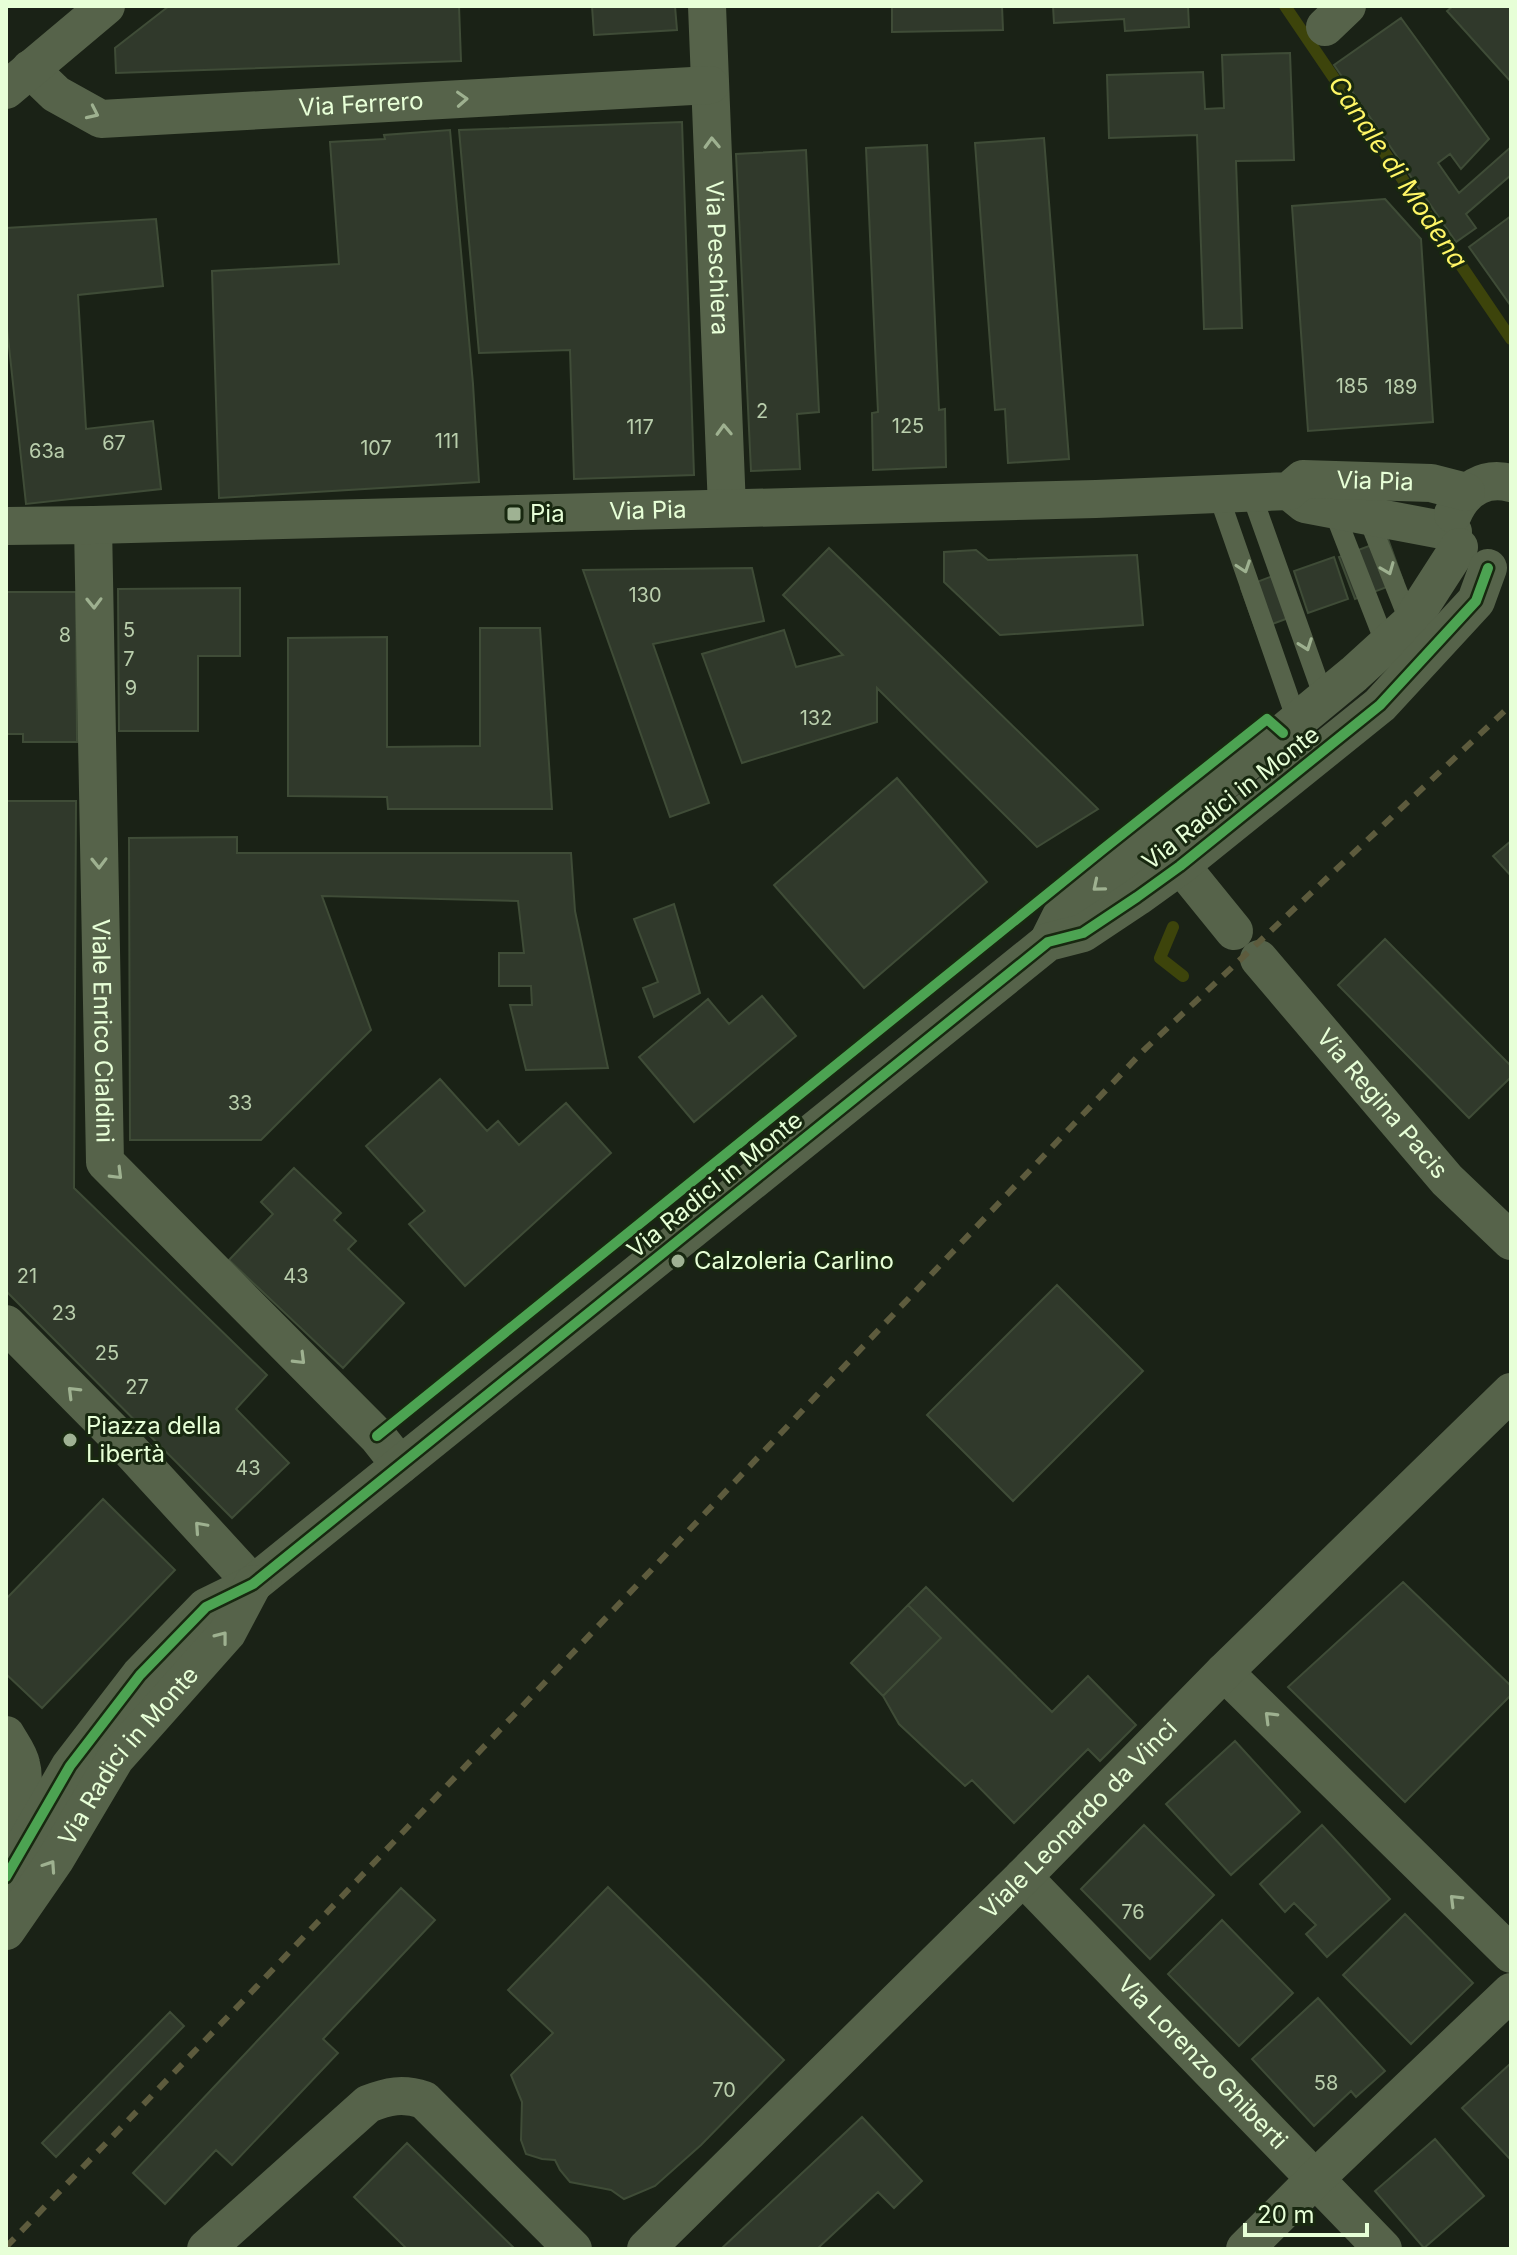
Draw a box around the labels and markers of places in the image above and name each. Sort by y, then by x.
place label: Pia [530,499,565,528]
marker: Pia [505,505,523,523]
place label: Calzoleria Carlino [694,1246,894,1275]
marker: Calzoleria Carlino [669,1252,687,1270]
place label: Piazza della Libertà [86,1411,221,1468]
marker: Piazza della Libertà [61,1431,79,1449]

